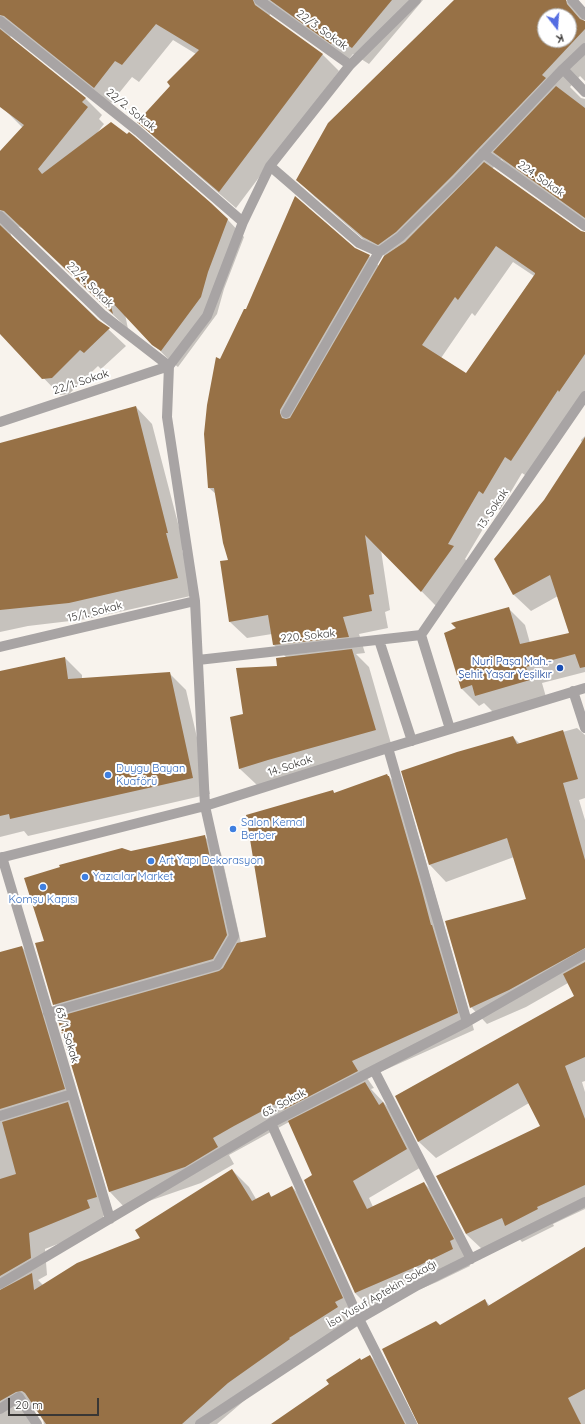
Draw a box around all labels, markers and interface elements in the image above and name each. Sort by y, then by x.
street label: 22/3. Sokak [294,7,350,53]
north arrow [537,8,577,48]
text: K [555,31,566,46]
street label: 22/2. Sokak [103,86,159,134]
street label: 224. Sokak [515,158,567,200]
street label: 22/4. Sokak [64,259,116,311]
street label: 22/1. Sokak [51,367,111,397]
street label: 13. Sokak [475,486,511,532]
street label: 15/1. Sokak [66,599,124,625]
street label: 220. Sokak [280,627,336,645]
place label: Nuri Paşa Mah.- Şehit Yaşar Yeşilkır [458,655,552,681]
marker: Nuri Paşa Mah.- Şehit Yaşar Yeşilkır [555,663,565,673]
street label: 14. Sokak [266,753,314,779]
place label: Duygu Bayan Kuaförü [116,762,185,788]
marker: Duygu Bayan Kuaförü [103,770,113,780]
place label: Salon Kemal Berber [241,816,305,842]
marker: Salon Kemal Berber [228,824,238,834]
place label: Art Yapı Dekorasyon [159,854,263,868]
marker: Art Yapı Dekorasyon [146,856,156,866]
place label: Yazıcılar Market [93,870,173,884]
marker: Yazıcılar Market [80,872,90,882]
marker: Komşu Kapısı [38,882,48,892]
place label: Komşu Kapısı [9,893,77,907]
street label: 63/1. Sokak [52,1005,82,1065]
street label: 63. Sokak [260,1086,308,1120]
street label: İsa Yusuf Aptekin Sokağı [325,1257,439,1331]
scale bar [10,1390,101,1416]
text: 20 m [15,1397,43,1412]

